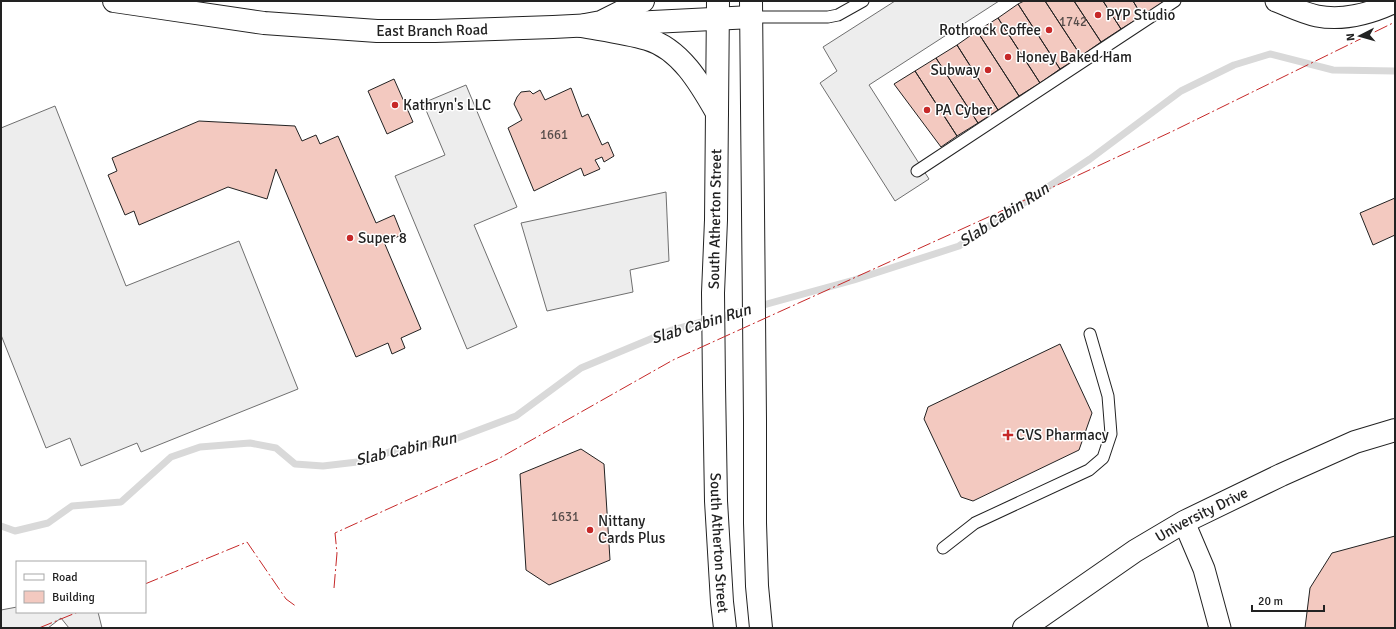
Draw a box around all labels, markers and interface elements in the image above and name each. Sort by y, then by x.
place label: PYP Studio [1106,6,1176,24]
marker: PYP Studio [1093,10,1103,20]
house number: 1742 [1059,14,1087,30]
north arrow [1340,16,1380,56]
street label: East Branch Road [376,20,488,40]
place label: Rothrock Coffee [939,21,1041,39]
marker: Rothrock Coffee [1044,25,1054,35]
text: N [1344,33,1357,41]
place label: Honey Baked Ham [1016,48,1132,66]
marker: Honey Baked Ham [1003,52,1013,62]
place label: Subway [930,61,980,79]
marker: Subway [983,65,993,75]
place label: Kathryn's LLC [403,96,491,114]
marker: Kathryn's LLC [390,100,400,110]
place label: PA Cyber [935,101,993,119]
marker: PA Cyber [922,105,932,115]
house number: 1661 [540,127,568,143]
street label: South Atherton Street [705,149,725,289]
water label: Slab Cabin Run [955,178,1054,251]
place label: Super 8 [358,229,407,247]
marker: Super 8 [345,233,355,243]
water label: Slab Cabin Run [649,299,754,349]
place label: CVS Pharmacy [1016,426,1109,444]
water label: Slab Cabin Run [354,427,460,470]
marker: CVS Pharmacy [1003,430,1013,440]
street label: South Atherton Street [707,473,732,614]
street label: University Drive [1152,483,1251,546]
house number: 1631 [551,509,579,525]
place label: Nittany Cards Plus [598,512,666,547]
marker: Nittany Cards Plus [585,525,595,535]
legend [16,561,146,613]
text: Road [52,570,78,585]
scale bar [1252,587,1324,613]
text: Building [52,590,95,605]
text: 20 m [1258,594,1283,609]

